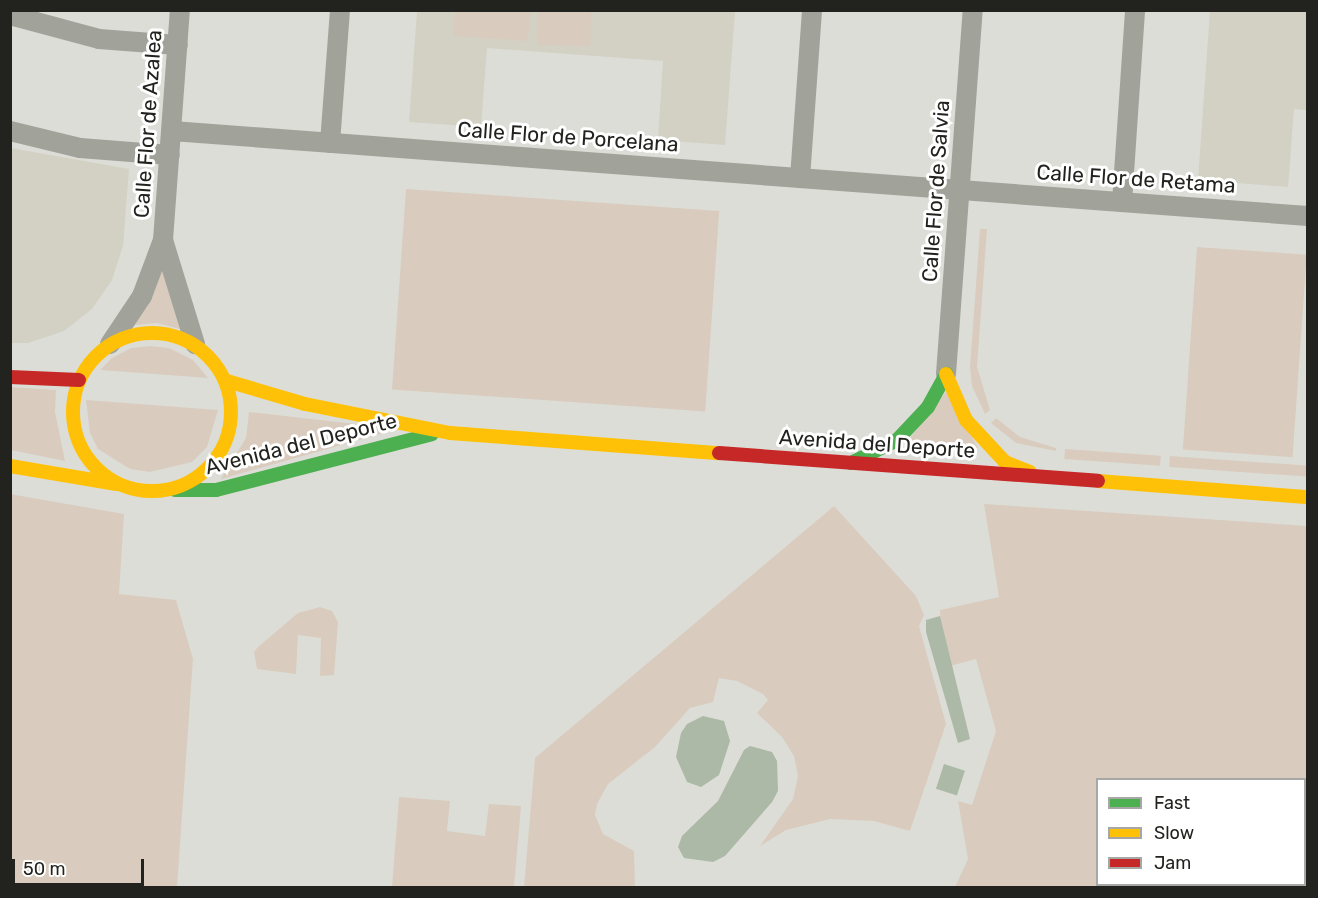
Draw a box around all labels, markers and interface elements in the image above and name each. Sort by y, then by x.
street label: Calle Flor de Azalea [129,29,167,219]
street label: Calle Flor de Salvia [917,99,955,283]
street label: Calle Flor de Porcelana [456,117,680,157]
street label: Calle Flor de Retama [1035,159,1237,199]
street label: Avenida del Deporte [203,408,399,480]
street label: Avenida del Deporte [778,425,976,463]
legend [1096,778,1306,886]
text: Fast [1154,792,1190,814]
text: Slow [1154,822,1194,844]
scale bar [15,847,147,885]
text: Jam [1154,852,1191,874]
text: 50 m [23,858,66,880]

